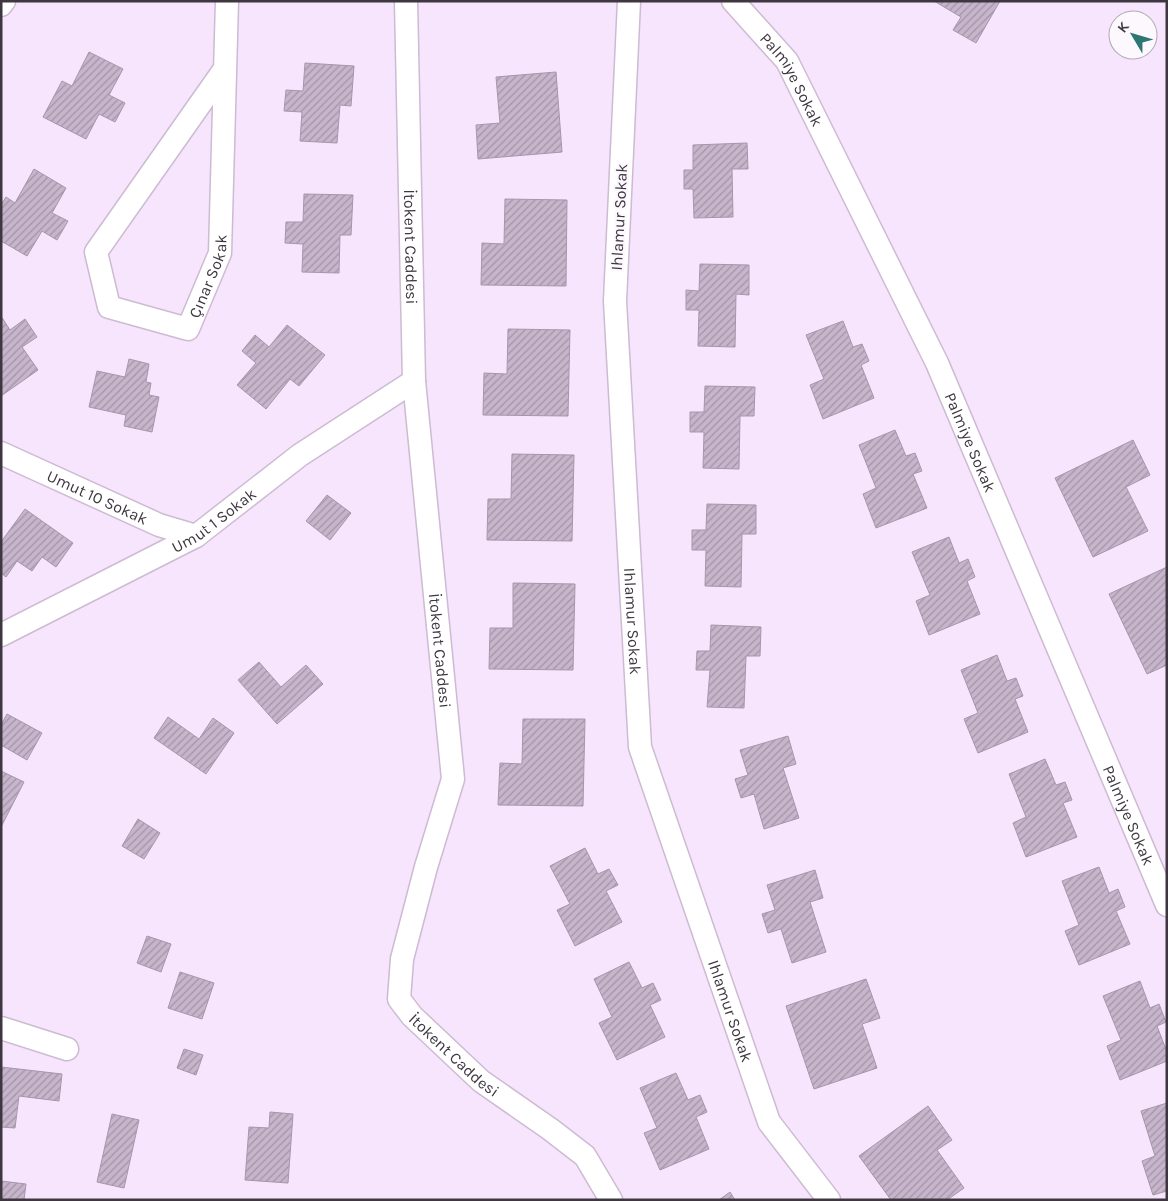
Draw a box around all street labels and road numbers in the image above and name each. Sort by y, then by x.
street label: Palmiye Sokak [756,29,827,129]
street label: Ihlamur Sokak [607,163,631,271]
street label: İtokent Caddesi [400,189,422,305]
street label: Çınar Sokak [184,234,230,321]
street label: Palmiye Sokak [941,389,1000,495]
street label: Umut 10 Sokak [44,466,151,528]
street label: Umut 1 Sokak [168,484,259,556]
street label: Ihlamur Sokak [620,567,645,675]
street label: İtokent Caddesi [425,592,455,709]
street label: Palmiye Sokak [1099,762,1158,868]
street label: Ihlamur Sokak [704,957,757,1064]
street label: İtokent Caddesi [405,1009,503,1100]

